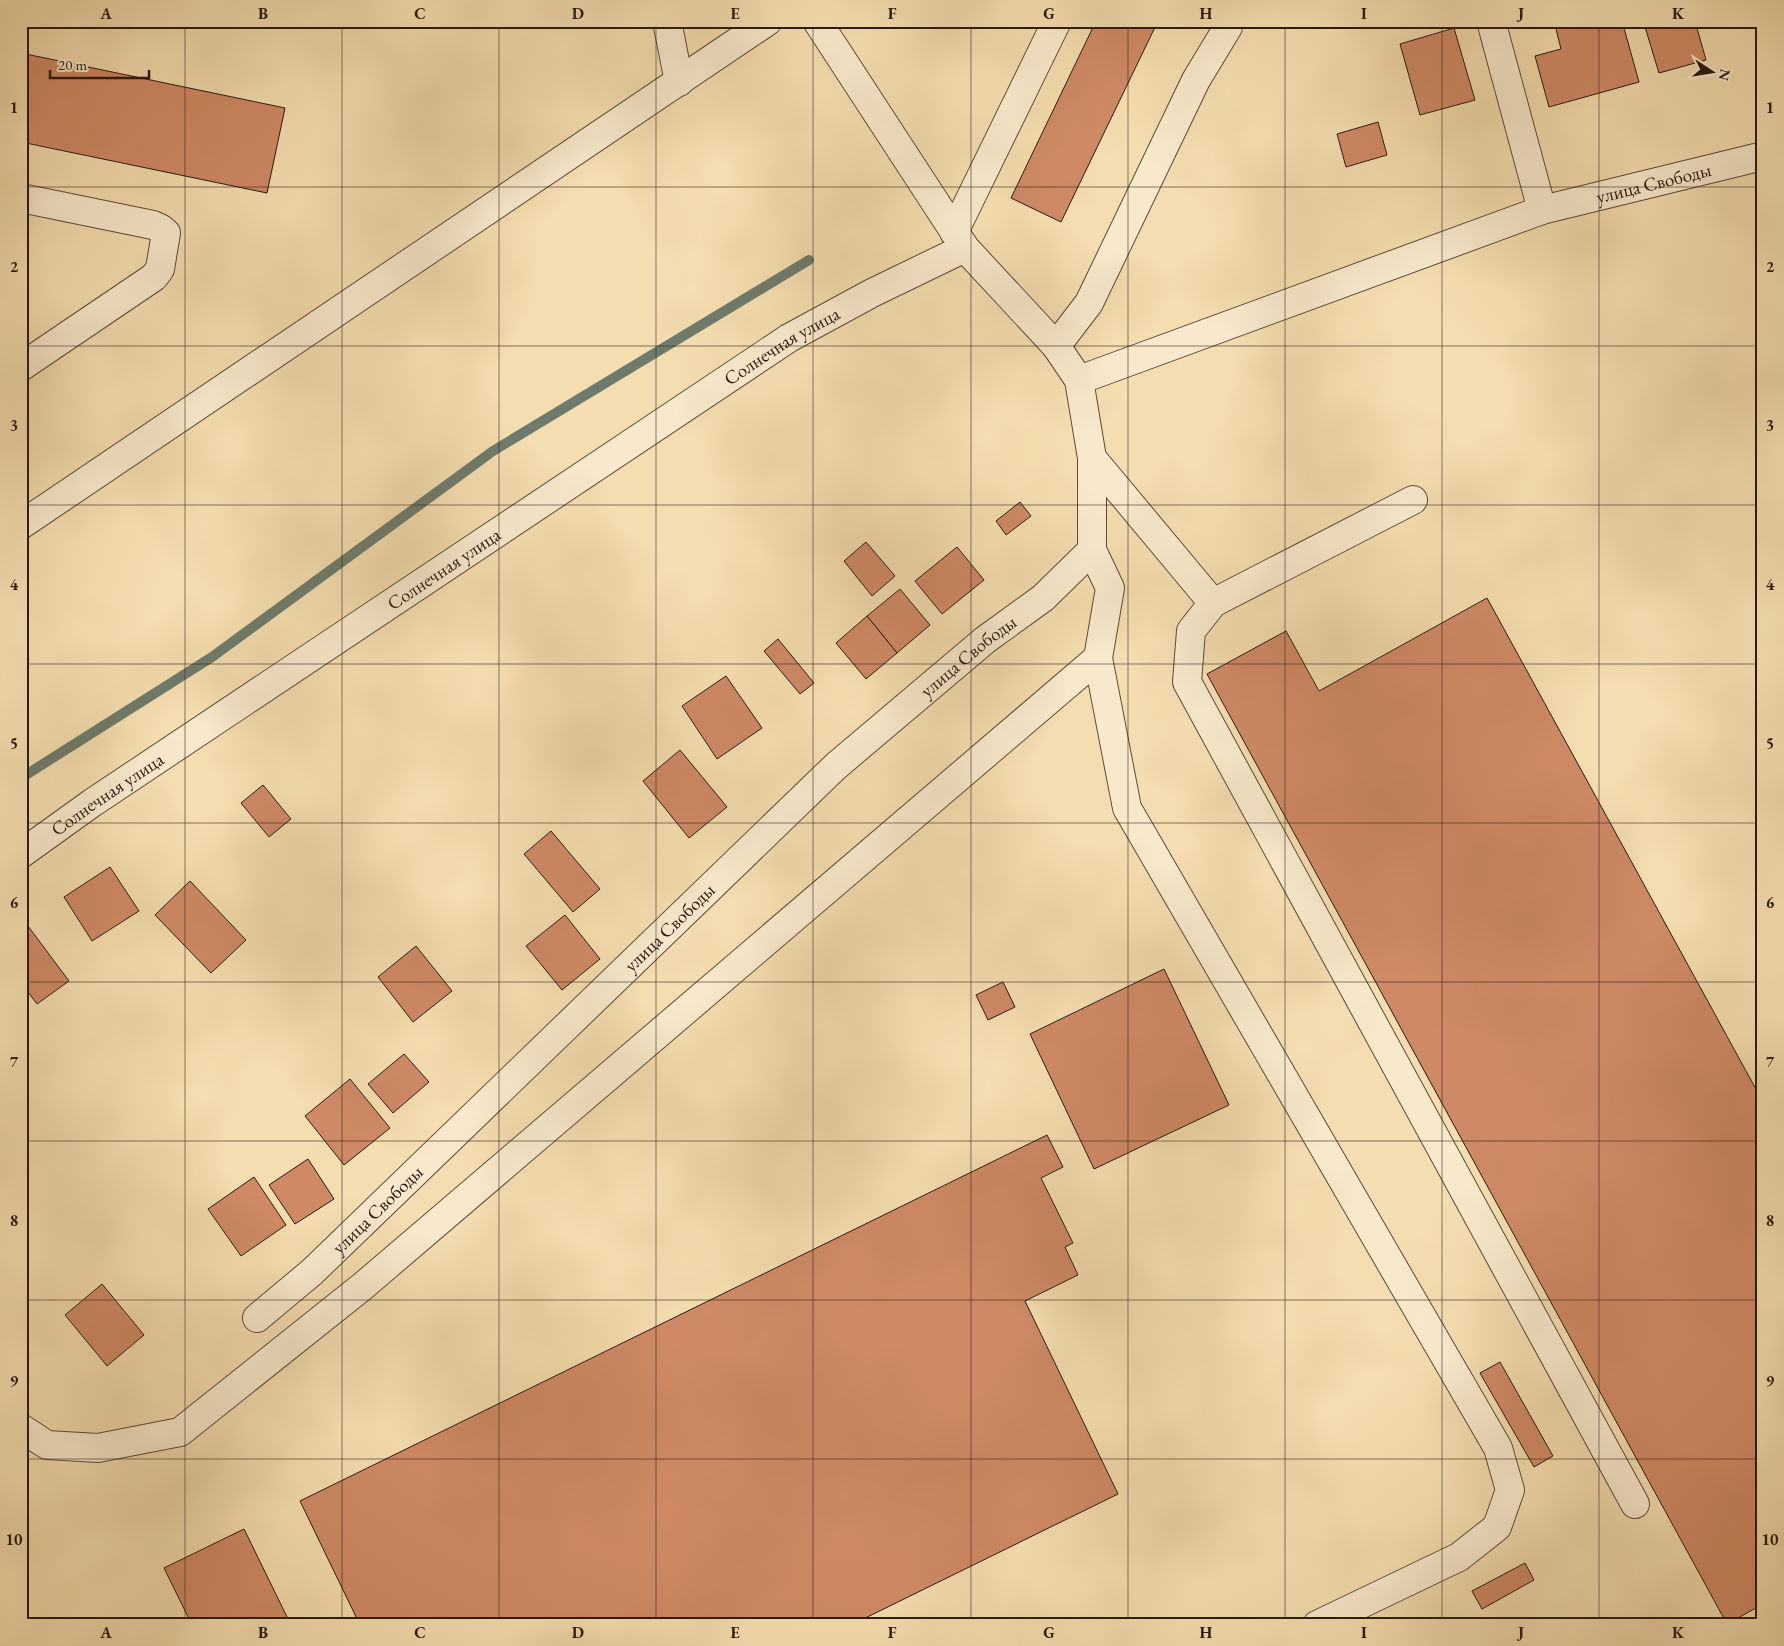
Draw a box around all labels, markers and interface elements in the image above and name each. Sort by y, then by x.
text: A [99,3,112,24]
text: B [258,3,268,24]
text: C [414,3,426,24]
text: D [572,3,584,24]
text: E [730,3,740,24]
text: F [888,3,897,24]
text: G [1043,3,1055,24]
text: H [1200,3,1213,24]
text: I [1361,3,1367,24]
text: J [1516,3,1524,24]
text: K [1672,3,1685,24]
scale bar [50,48,149,80]
north arrow [1686,48,1736,98]
text: 20 m [58,55,87,74]
text: N [1715,67,1735,83]
text: 1 [10,97,18,118]
text: 1 [1766,97,1774,118]
street label: улица Свободы [1594,157,1714,209]
text: 2 [10,256,19,277]
text: 2 [1766,256,1775,277]
street label: Солнечная улица [719,300,844,391]
text: 3 [10,415,18,436]
text: 3 [1766,415,1774,436]
street label: Солнечная улица [382,521,506,615]
text: 4 [10,574,19,595]
text: 4 [1766,574,1775,595]
street label: улица Свободы [914,609,1021,702]
text: 5 [10,733,18,754]
text: 5 [1766,733,1774,754]
street label: Солнечная улица [46,746,169,841]
street label: улица Свободы [618,877,720,977]
text: 6 [10,892,19,913]
text: 6 [1766,892,1775,913]
text: 7 [10,1051,19,1072]
text: 7 [1766,1051,1775,1072]
street label: улица Свободы [326,1159,428,1259]
text: 8 [10,1210,18,1231]
text: 8 [1766,1210,1774,1231]
text: 9 [10,1370,19,1391]
text: 9 [1766,1370,1775,1391]
text: 10 [6,1529,23,1550]
text: 10 [1762,1529,1779,1550]
text: A [99,1622,112,1643]
text: B [258,1622,268,1643]
text: C [414,1622,426,1643]
text: D [572,1622,584,1643]
text: E [730,1622,740,1643]
text: F [888,1622,897,1643]
text: G [1043,1622,1055,1643]
text: H [1200,1622,1213,1643]
text: I [1361,1622,1367,1643]
text: J [1516,1622,1524,1643]
text: K [1672,1622,1685,1643]

